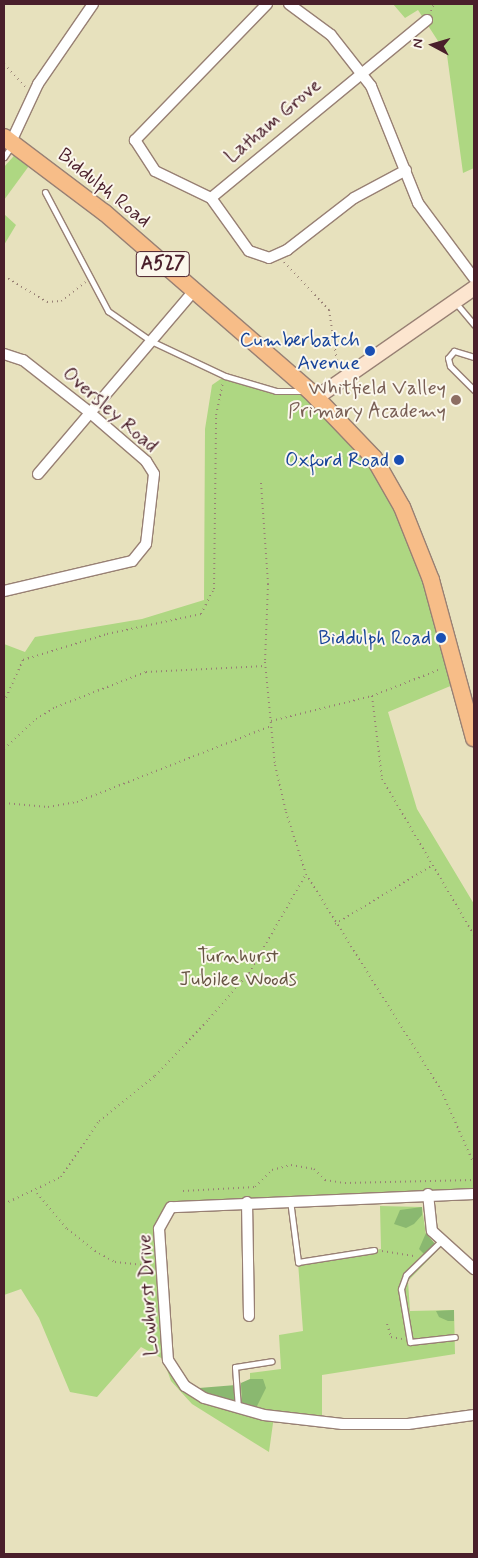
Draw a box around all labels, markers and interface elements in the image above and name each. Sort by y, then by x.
north arrow [408,20,458,70]
text: N [409,38,428,49]
street label: Latham Grove [220,74,326,168]
street label: Biddulph Road [53,143,155,233]
road number: A527 [136,248,190,280]
place label: Cumberbatch Avenue [239,328,360,375]
marker: Cumberbatch Avenue [364,345,376,357]
street label: Oversley Road [58,362,162,458]
place label: Whitfield Valley Primary Academy [284,376,446,423]
marker: Whitfield Valley Primary Academy [450,394,462,406]
place label: Oxford Road [286,448,389,472]
marker: Oxford Road [393,454,405,466]
place label: Biddulph Road [318,626,431,650]
marker: Biddulph Road [435,632,447,644]
park label: Turnhurst Jubilee Woods [179,945,297,992]
street label: Lowhurst Drive [133,1233,163,1357]

